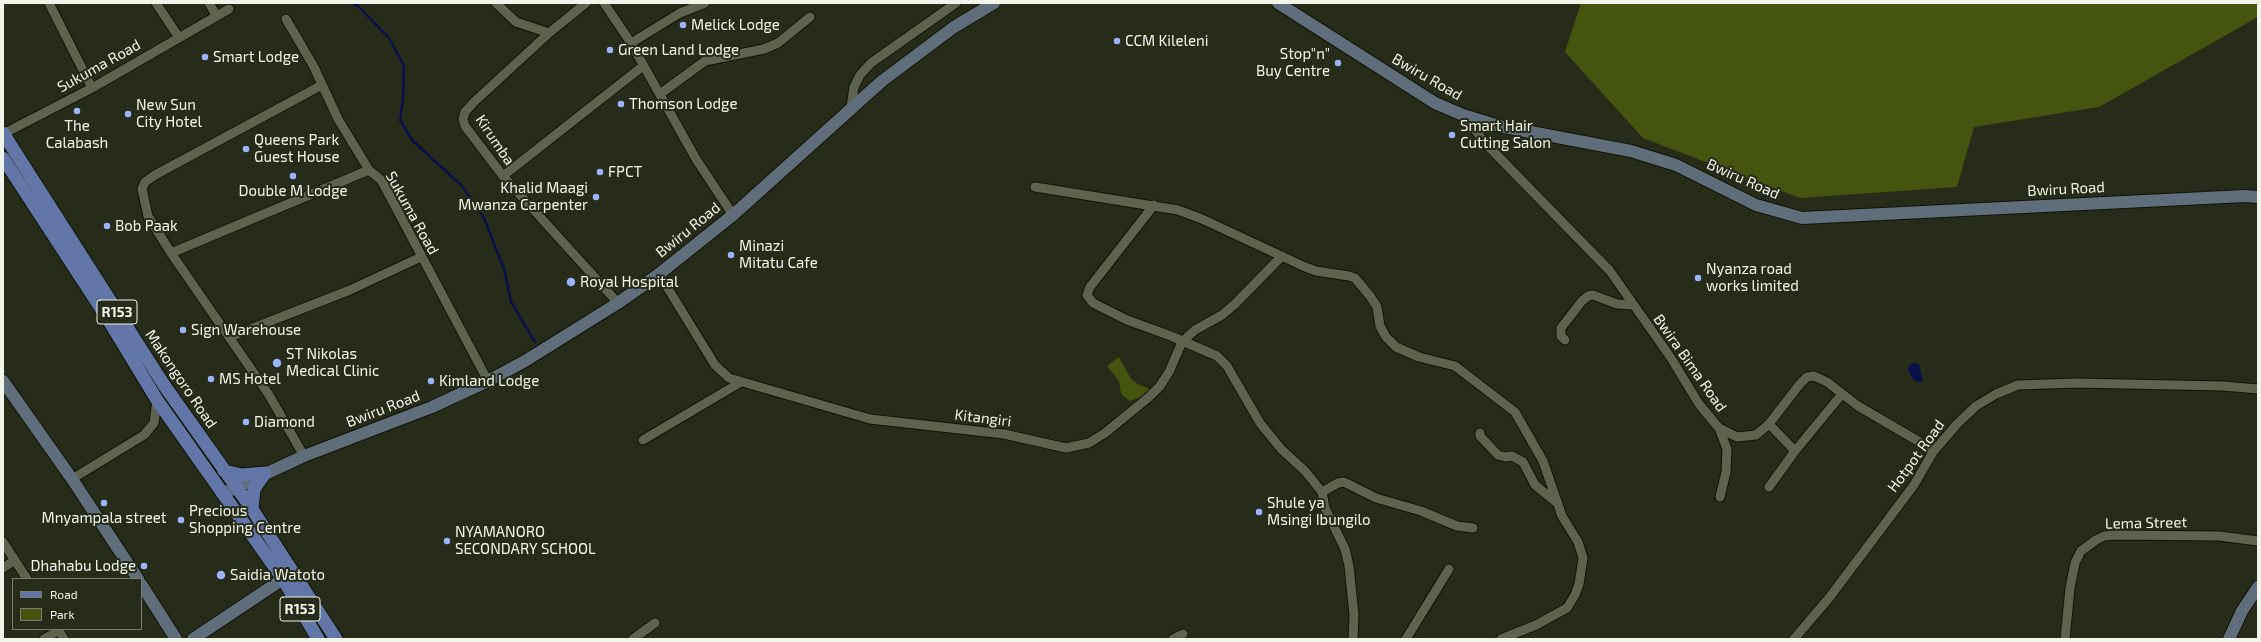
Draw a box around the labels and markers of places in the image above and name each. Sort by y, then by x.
place label: Melick Lodge [691,16,780,34]
marker: Melick Lodge [678,20,688,30]
place label: CCM Kileleni [1125,32,1208,50]
marker: CCM Kileleni [1112,36,1122,46]
place label: Green Land Lodge [618,41,739,59]
marker: Green Land Lodge [605,45,615,55]
place label: Stop"n" Buy Centre [1256,45,1330,80]
place label: Smart Lodge [213,48,299,66]
marker: Smart Lodge [200,52,210,62]
marker: Stop"n" Buy Centre [1333,58,1343,68]
place label: Thomson Lodge [629,95,737,113]
place label: New Sun City Hotel [136,96,202,131]
marker: Thomson Lodge [616,99,626,109]
marker: The Calabash [72,106,82,116]
marker: New Sun City Hotel [123,109,133,119]
place label: The Calabash [46,117,108,152]
place label: Smart Hair Cutting Salon [1460,117,1551,152]
marker: Smart Hair Cutting Salon [1447,130,1457,140]
place label: Queens Park Guest House [254,131,339,166]
marker: Queens Park Guest House [241,144,251,154]
place label: FPCT [608,163,642,181]
marker: FPCT [595,167,605,177]
marker: Double M Lodge [288,171,298,181]
place label: Khalid Maagi Mwanza Carpenter [458,179,588,214]
place label: Double M Lodge [238,182,348,200]
marker: Khalid Maagi Mwanza Carpenter [591,192,601,202]
place label: Bob Paak [115,217,178,235]
marker: Bob Paak [102,221,112,231]
place label: Minazi Mitatu Cafe [739,237,818,272]
marker: Minazi Mitatu Cafe [726,250,736,260]
place label: Nyanza road works limited [1706,260,1799,295]
place label: Royal Hospital [580,273,679,291]
marker: Nyanza road works limited [1693,273,1703,283]
marker: Royal Hospital [565,276,577,288]
place label: Sign Warehouse [191,321,301,339]
marker: Sign Warehouse [178,325,188,335]
place label: ST Nikolas Medical Clinic [286,345,379,380]
marker: ST Nikolas Medical Clinic [271,357,283,369]
place label: MS Hotel [219,370,281,388]
place label: Kimland Lodge [439,372,539,390]
marker: MS Hotel [206,374,216,384]
marker: Kimland Lodge [426,376,436,386]
place label: Diamond [254,413,315,431]
marker: Diamond [241,417,251,427]
place label: Shule ya Msingi Ibungilo [1267,494,1370,529]
marker: Mnyampala street [99,498,109,508]
place label: Precious Shopping Centre [189,502,301,537]
marker: Shule ya Msingi Ibungilo [1254,507,1264,517]
place label: Mnyampala street [41,509,167,527]
marker: Precious Shopping Centre [176,515,186,525]
place label: NYAMANORO SECONDARY SCHOOL [455,523,596,558]
marker: NYAMANORO SECONDARY SCHOOL [442,536,452,546]
place label: Dhahabu Lodge [31,557,136,575]
marker: Dhahabu Lodge [139,561,149,571]
place label: Saidia Watoto [230,566,325,584]
marker: Saidia Watoto [215,569,227,581]

